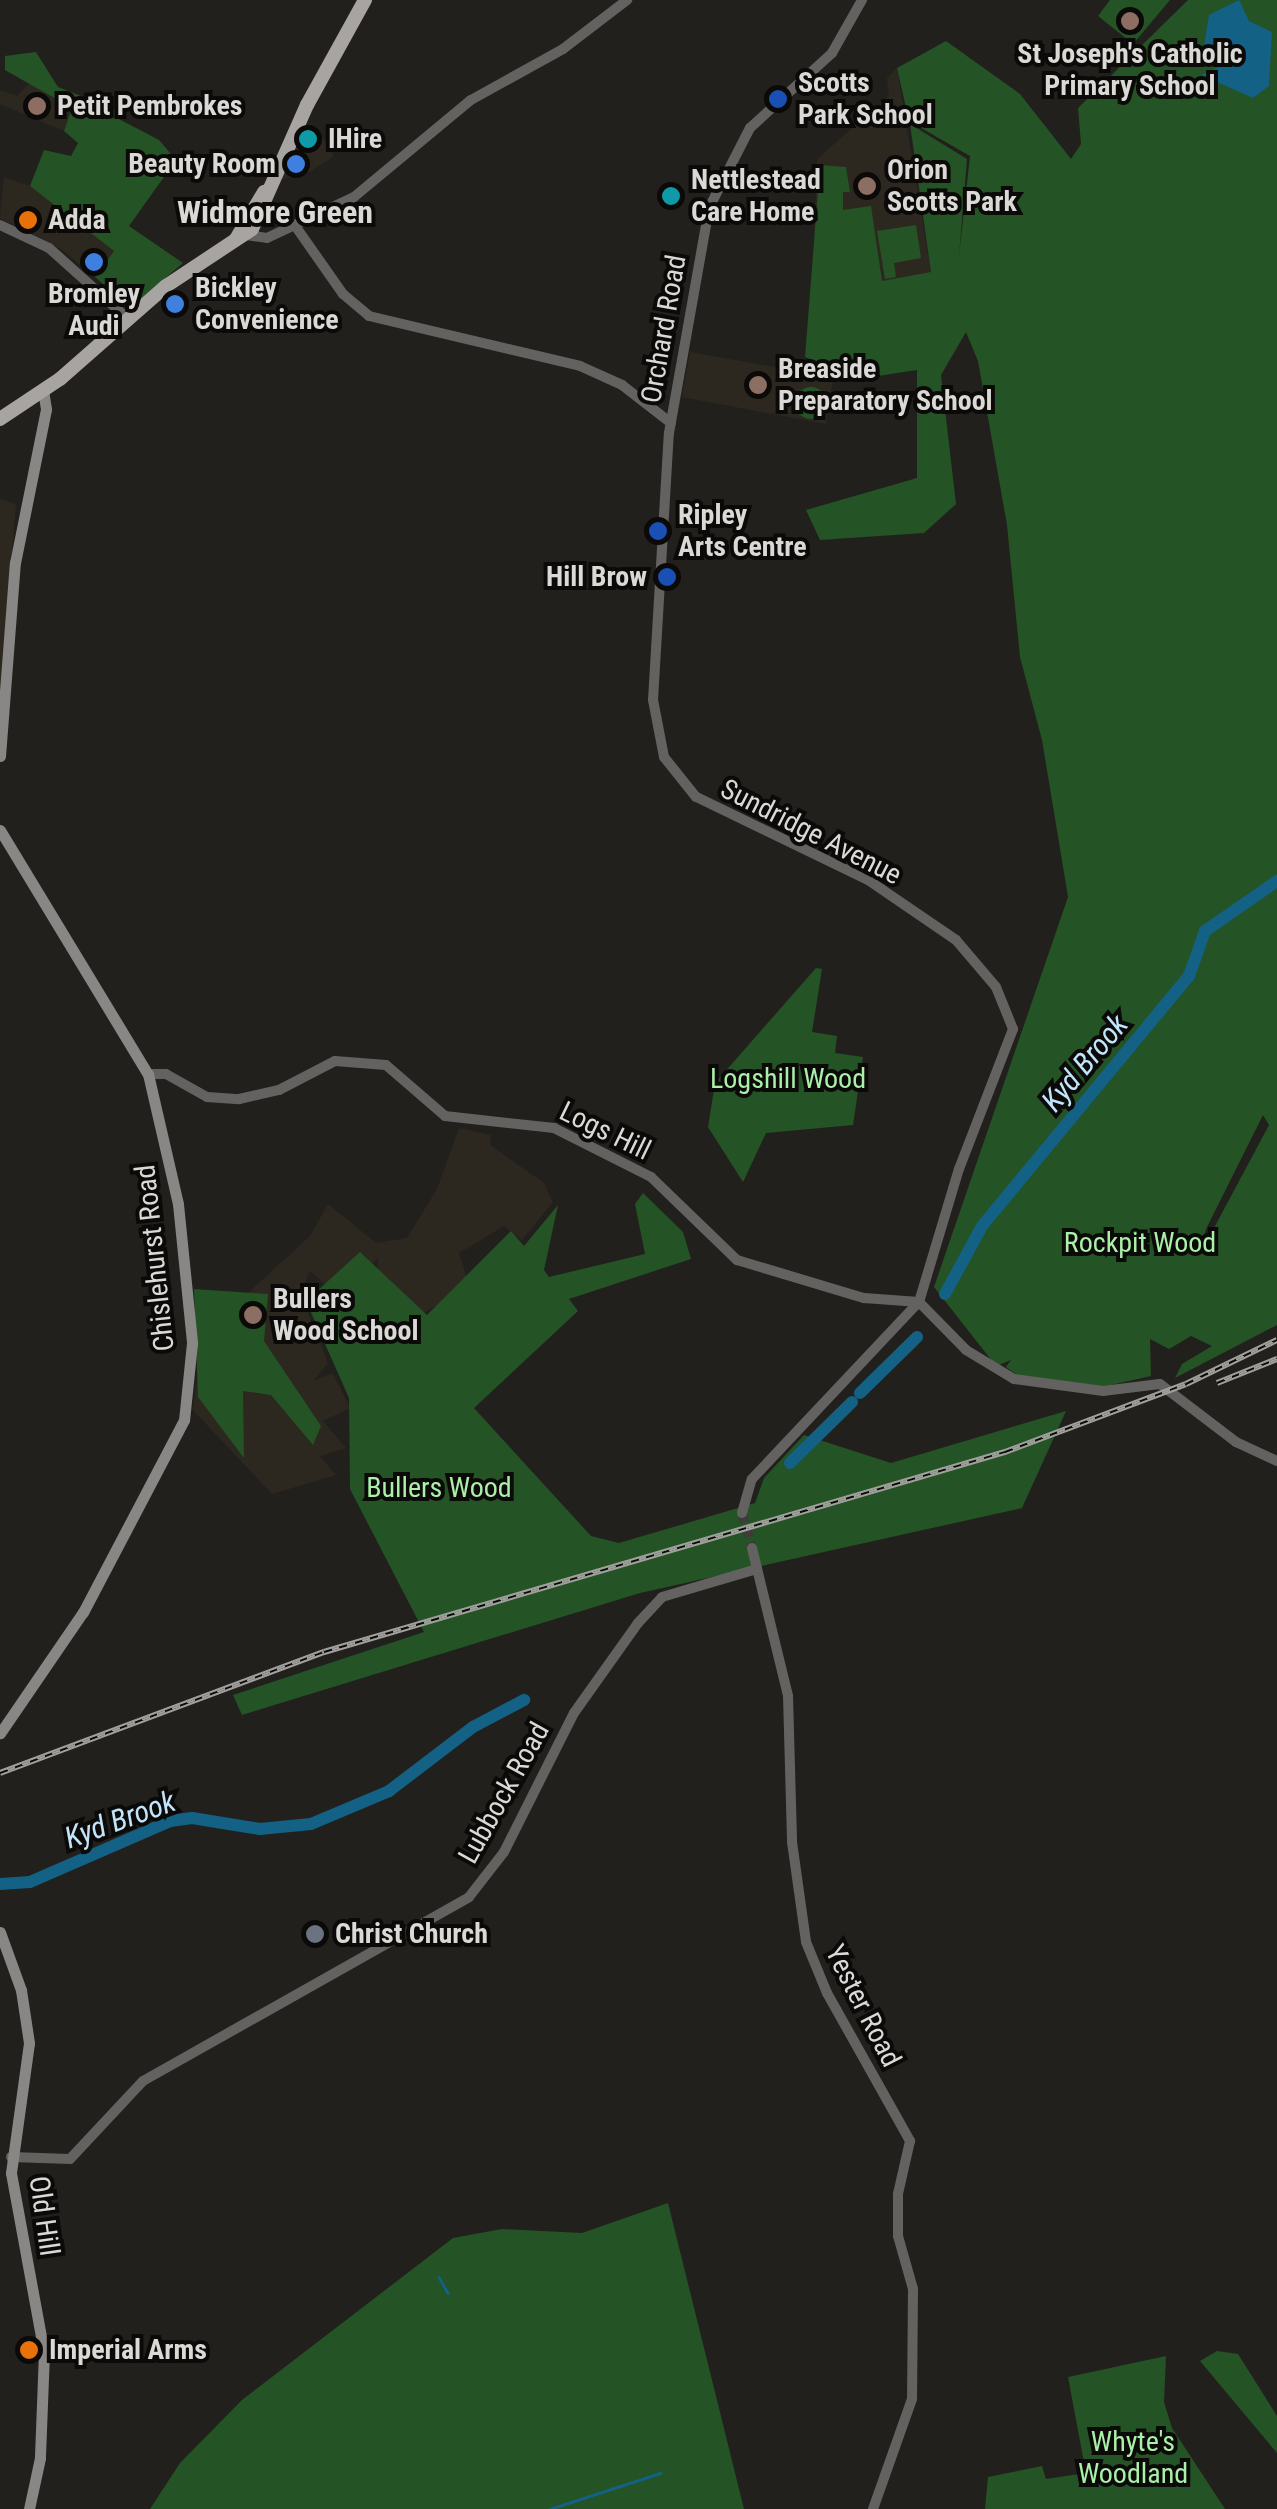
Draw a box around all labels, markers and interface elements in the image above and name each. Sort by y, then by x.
marker: St Joseph's Catholic Primary School [1119,10,1141,32]
place label: St Joseph's Catholic Primary School [1017,37,1243,103]
place label: Scotts Park School [798,66,933,132]
marker: Scotts Park School [767,88,789,110]
place label: Petit Pembrokes [57,89,243,123]
marker: Petit Pembrokes [26,95,48,117]
place label: IHire [328,122,382,156]
marker: IHire [297,128,319,150]
place label: Beauty Room [128,147,276,181]
marker: Beauty Room [285,153,307,175]
place label: Orion Scotts Park [887,153,1017,219]
place label: Nettlestead Care Home [691,163,821,229]
marker: Orion Scotts Park [856,175,878,197]
marker: Nettlestead Care Home [660,185,682,207]
district label: Widmore Green [177,193,373,231]
place label: Adda [48,203,106,237]
marker: Adda [17,209,39,231]
marker: Bromley Audi [83,251,105,273]
street label: Orchard Road [634,252,694,406]
place label: Bickley Convenience [195,271,339,337]
place label: Bromley Audi [48,277,140,343]
marker: Bickley Convenience [164,293,186,315]
place label: Breaside Preparatory School [778,352,993,418]
marker: Breaside Preparatory School [747,374,769,396]
place label: Ripley Arts Centre [678,498,807,564]
marker: Ripley Arts Centre [647,520,669,542]
place label: Hill Brow [546,560,647,594]
marker: Hill Brow [656,566,678,588]
street label: Sundridge Avenue [715,772,907,892]
water label: Kyd Brook [1034,1007,1136,1119]
park label: Logshill Wood [710,1062,866,1096]
street label: Logs Hill [554,1095,656,1167]
street label: Chislehurst Road [128,1163,182,1353]
park label: Rockpit Wood [1064,1226,1216,1260]
place label: Bullers Wood School [273,1282,418,1348]
marker: Bullers Wood School [242,1304,264,1326]
park label: Bullers Wood [366,1471,512,1505]
street label: Lubbock Road [451,1717,557,1869]
water label: Kyd Brook [60,1783,180,1857]
place label: Christ Church [335,1917,488,1951]
marker: Christ Church [304,1923,326,1945]
street label: Yester Road [818,1939,908,2073]
street label: Old Hill [22,2174,66,2258]
place label: Imperial Arms [49,2333,207,2367]
marker: Imperial Arms [18,2339,40,2361]
park label: Whyte's Woodland [1078,2425,1188,2491]

